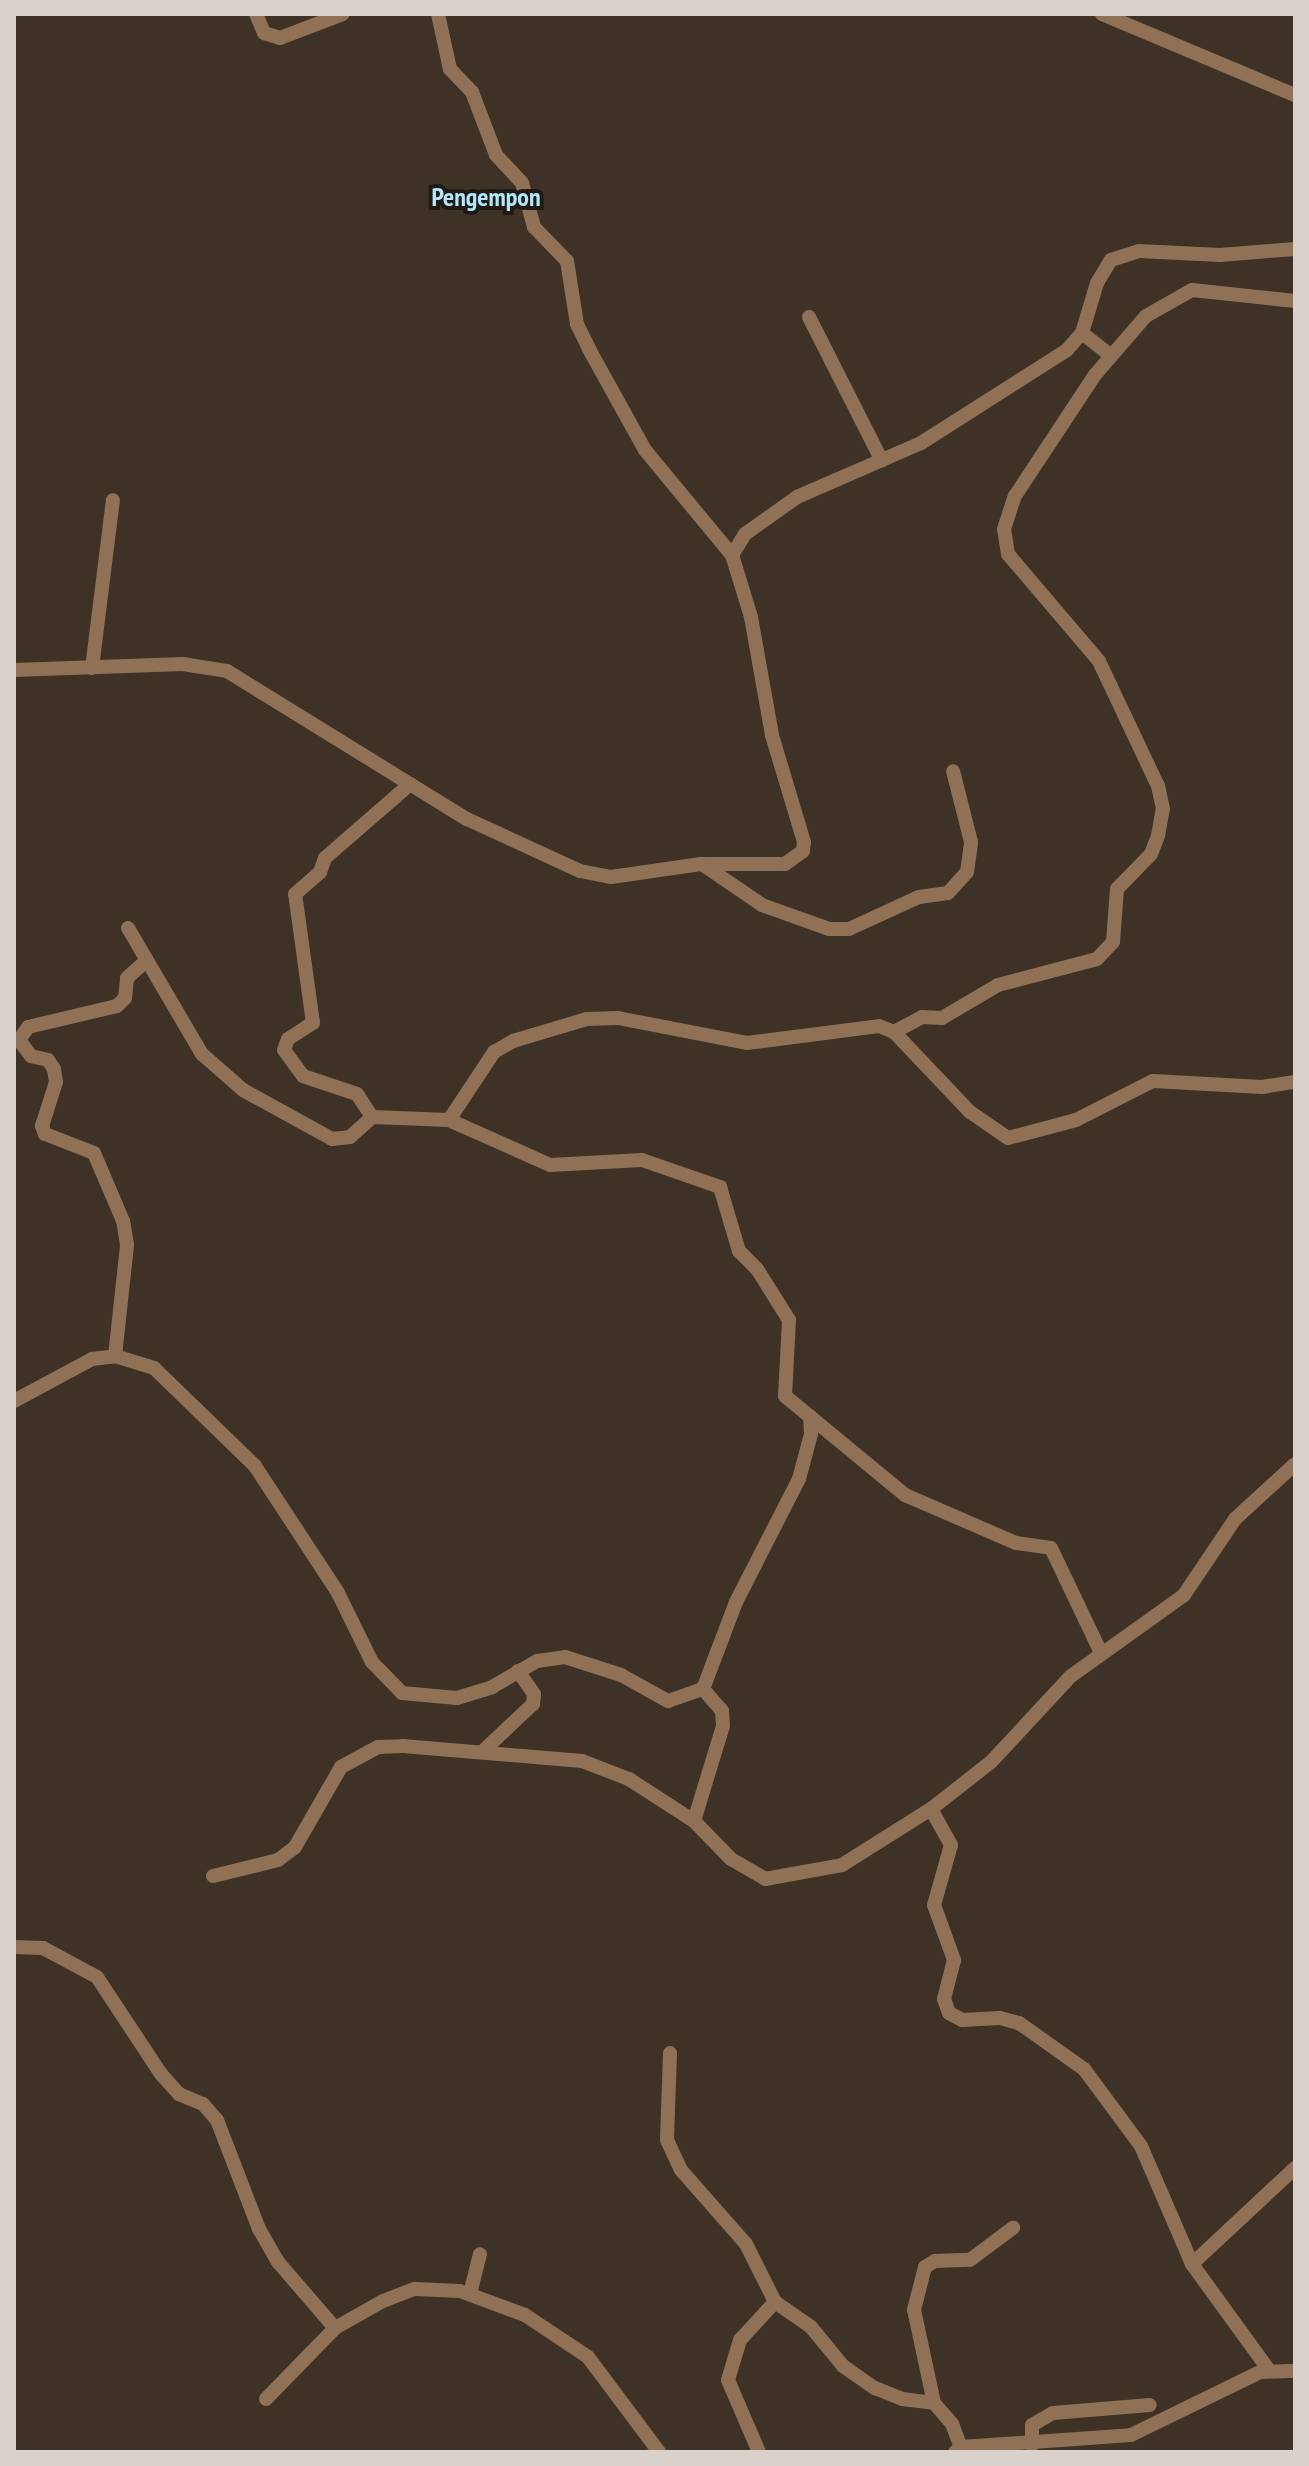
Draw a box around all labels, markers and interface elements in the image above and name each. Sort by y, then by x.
district label: Pengempon [431,181,541,213]

